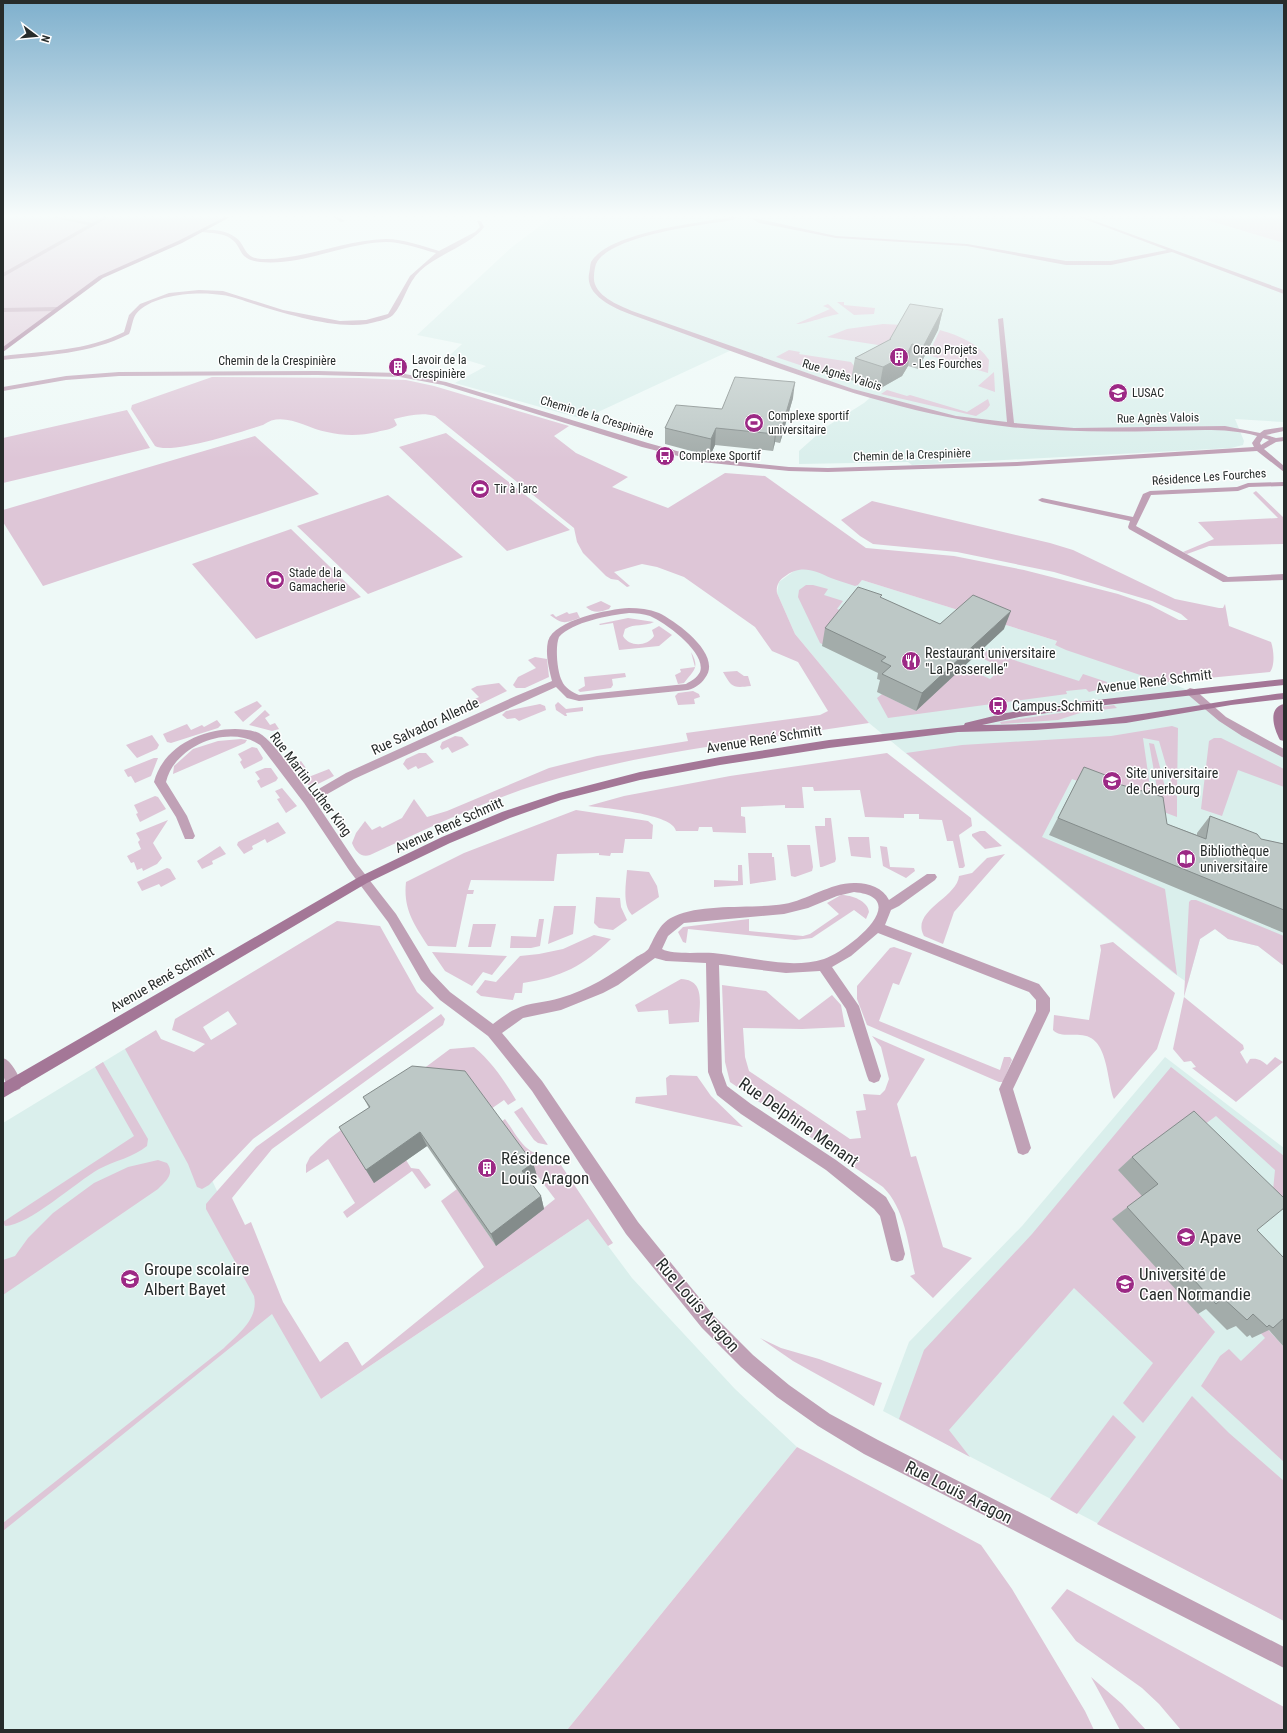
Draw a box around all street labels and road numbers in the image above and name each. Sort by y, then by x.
street label: Chemin de la Crespinière [218,354,336,368]
street label: Rue Agnès Valois [801,356,883,394]
street label: Chemin de la Crespinière [539,393,656,441]
street label: Rue Agnès Valois [1117,410,1199,426]
street label: Chemin de la Crespinière [853,446,971,464]
street label: Résidence Les Fourches [1151,466,1267,488]
street label: Avenue René Schmitt [1095,666,1213,696]
street label: Rue Salvador Allende [369,694,482,758]
street label: Avenue René Schmitt [705,722,823,756]
street label: Rue Martin Luther King [267,729,355,839]
street label: Avenue René Schmitt [392,794,506,856]
street label: Avenue René Schmitt [108,943,216,1015]
street label: Rue Delphine Menant [735,1073,863,1171]
street label: Rue Louis Aragon [652,1254,744,1356]
street label: Rue Louis Aragon [902,1456,1016,1528]

